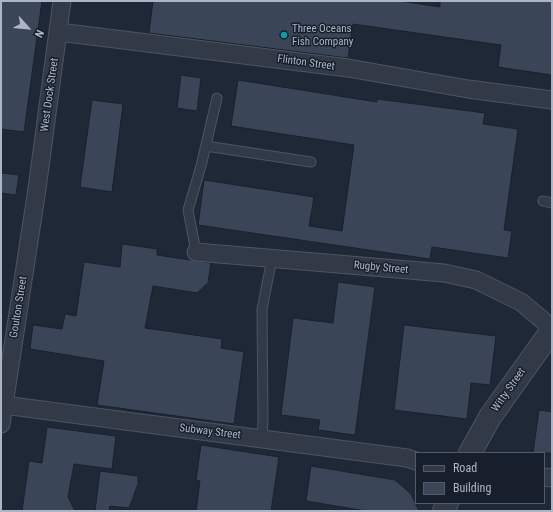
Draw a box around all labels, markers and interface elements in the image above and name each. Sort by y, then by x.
north arrow [8,8,48,48]
place label: Three Oceans Fish Company [292,22,353,48]
text: N [32,28,46,40]
marker: Three Oceans Fish Company [279,30,289,40]
street label: Flinton Street [276,52,336,74]
street label: West Dock Street [38,57,62,133]
street label: Rugby Street [353,259,409,277]
street label: Goulton Street [8,275,30,339]
street label: Witty Street [489,366,529,414]
street label: Subway Street [179,422,241,442]
legend [415,452,545,504]
text: Road [453,461,477,475]
text: Building [453,481,491,495]

